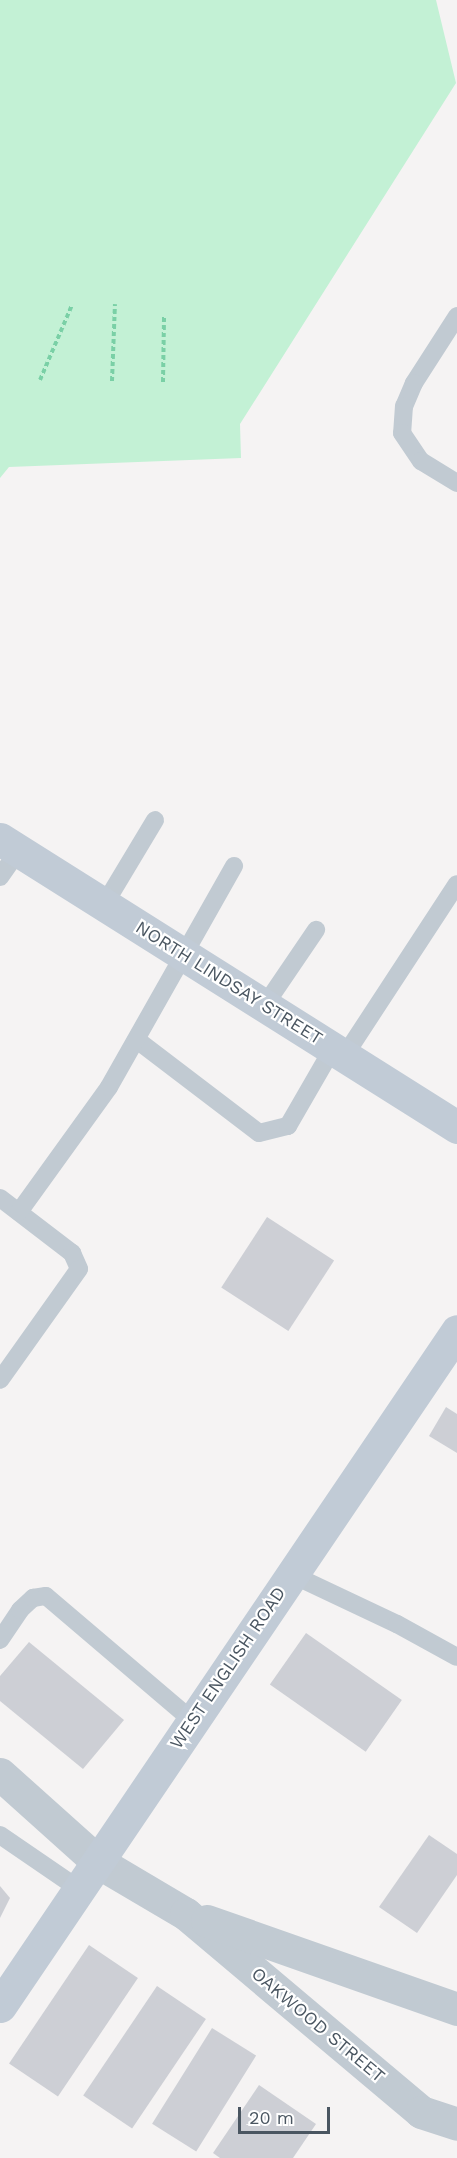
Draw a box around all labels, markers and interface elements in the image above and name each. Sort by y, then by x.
street label: NORTH LINDSAY STREET [131,916,327,1050]
street label: WEST ENGLISH ROAD [166,1583,290,1753]
street label: OAKWOOD STREET [247,1963,389,2087]
scale bar [241,2095,332,2133]
text: 20 m [249,2107,294,2128]

